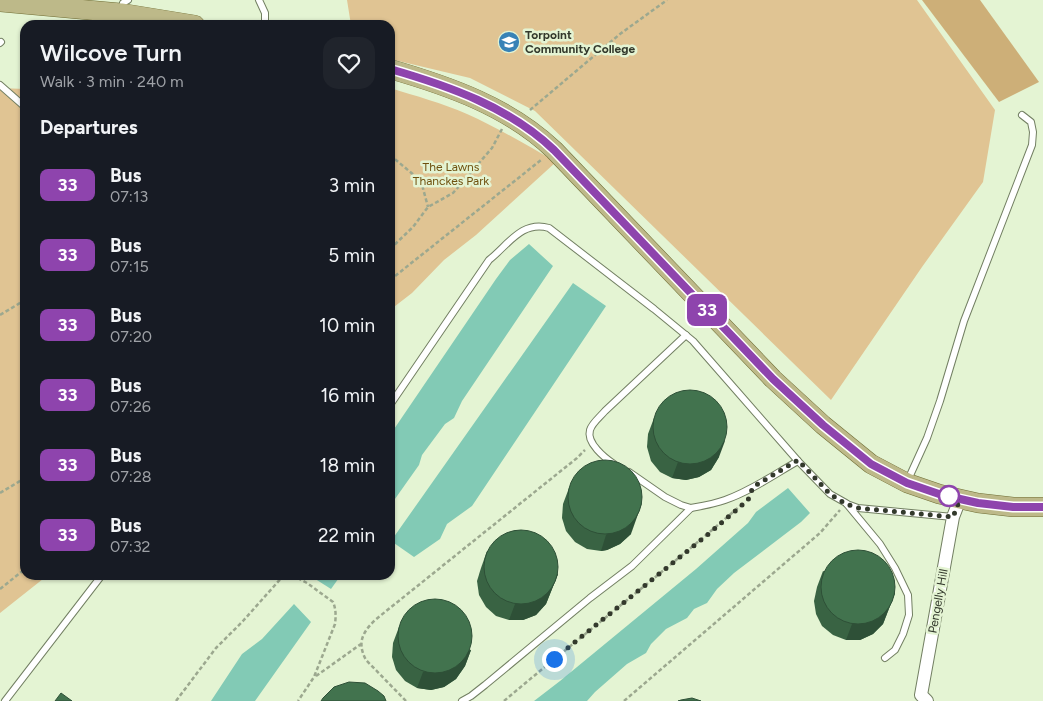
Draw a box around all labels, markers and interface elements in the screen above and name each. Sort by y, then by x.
place label: Torpoint Community College [525,28,635,56]
school or university icon: Torpoint Community College [497,30,521,54]
button: heart [323,37,375,89]
text: Wilcove Turn [40,38,182,67]
text: Walk · 3 min · 240 m [40,72,184,91]
text: Departures [40,116,138,139]
park label: The Lawns Thanckes Park [413,160,489,188]
text: Bus [110,164,141,187]
text: 33 [57,174,78,196]
text: 3 min [329,174,375,197]
text: 07:13 [110,187,148,206]
text: Bus [110,234,141,257]
text: 33 [57,244,78,266]
text: 5 min [328,244,375,267]
text: 07:15 [110,257,149,276]
line badge: 33 [684,294,730,326]
text: 33 [697,299,717,321]
text: Bus [110,304,141,327]
text: 33 [57,314,78,336]
text: 10 min [319,314,375,337]
text: 07:20 [110,327,152,346]
text: Bus [110,374,141,397]
text: 33 [57,384,78,406]
text: 16 min [321,384,375,407]
text: 07:26 [110,397,151,416]
text: Bus [110,444,141,467]
text: 33 [57,454,78,476]
text: 18 min [320,454,375,477]
text: 07:28 [110,467,152,486]
unlabelled marker [938,485,960,507]
text: Bus [110,514,141,537]
text: 33 [57,524,78,546]
text: 22 min [318,524,375,547]
text: 07:32 [110,537,151,556]
street label: Pengelly Hill [925,568,951,634]
your location [542,647,567,672]

